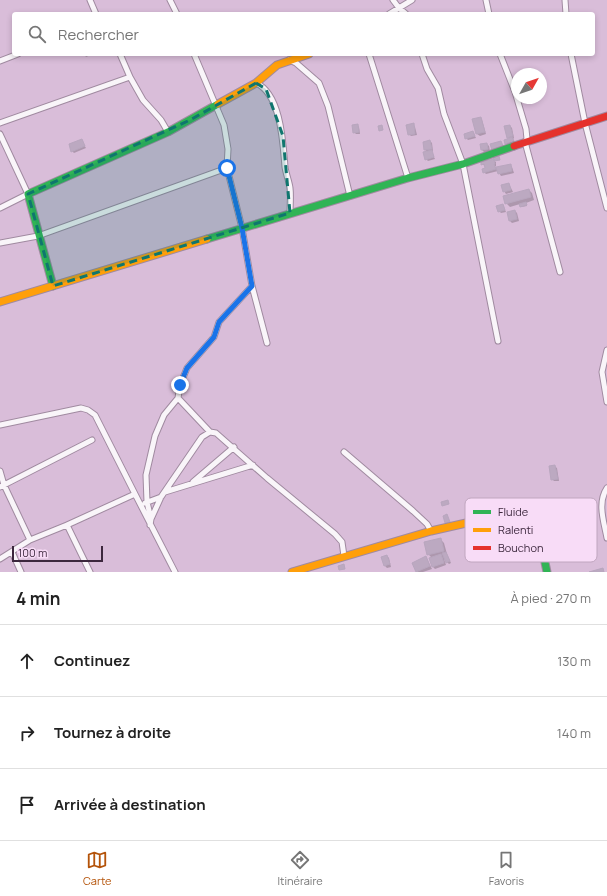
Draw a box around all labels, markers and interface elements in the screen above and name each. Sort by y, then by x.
search box [12,12,595,56]
icon: search [26,23,48,45]
text: Rechercher [58,24,139,45]
north arrow [511,68,547,104]
route start [218,159,236,177]
route end [171,376,189,394]
legend [465,498,597,562]
text: Fluide [498,504,529,519]
text: Ralenti [498,522,533,537]
text: Bouchon [498,540,543,555]
scale bar [12,544,103,563]
text: 100 m [18,545,47,560]
text: 4 min [16,587,60,610]
text: À pied · 270 m [510,589,591,607]
icon: ahead [16,650,38,672]
text: Continuez [54,650,130,671]
text: 130 m [557,652,591,670]
icon: right [16,722,38,744]
text: Tournez à droite [54,722,171,743]
text: 140 m [557,724,591,742]
icon: arrive [16,794,38,816]
text: Arrivée à destination [54,794,206,815]
tab: Carte [83,849,112,888]
tab: Itinéraire [277,849,323,888]
tab: Favoris [489,849,524,888]

